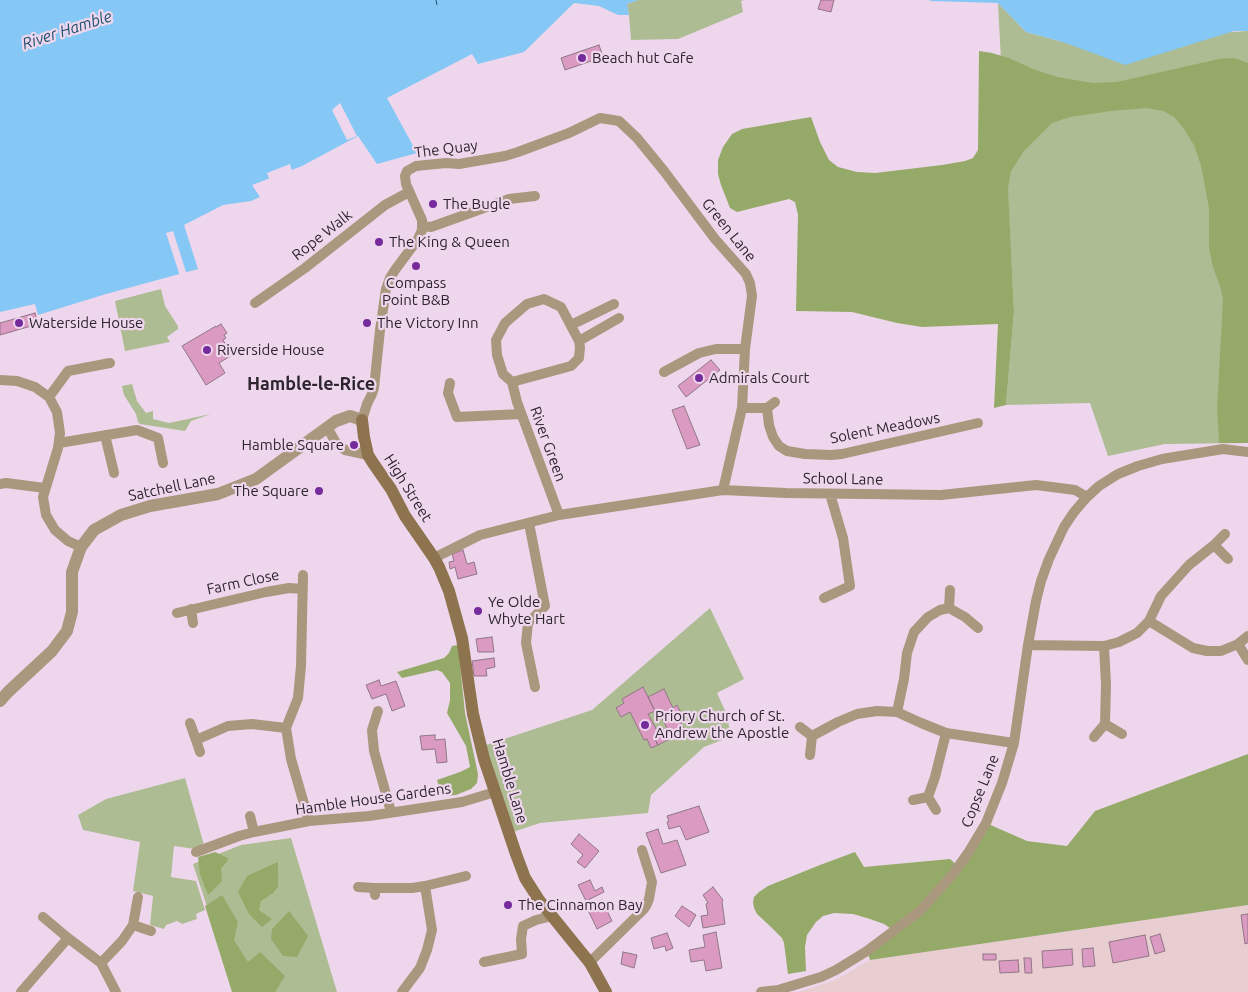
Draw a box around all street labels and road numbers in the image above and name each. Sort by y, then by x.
street label: The Quay [413,136,479,162]
street label: Green Lane [698,195,760,265]
street label: Rope Walk [288,206,356,264]
street label: River Green [526,404,570,484]
street label: Solent Meadows [829,409,941,447]
street label: High Street [380,451,436,525]
street label: Satchell Lane [127,469,217,505]
street label: School Lane [803,469,883,489]
street label: Farm Close [205,566,281,598]
street label: Hamble Lane [489,736,531,826]
street label: Copse Lane [957,752,1003,830]
street label: Hamble House Gardens [294,779,452,819]

